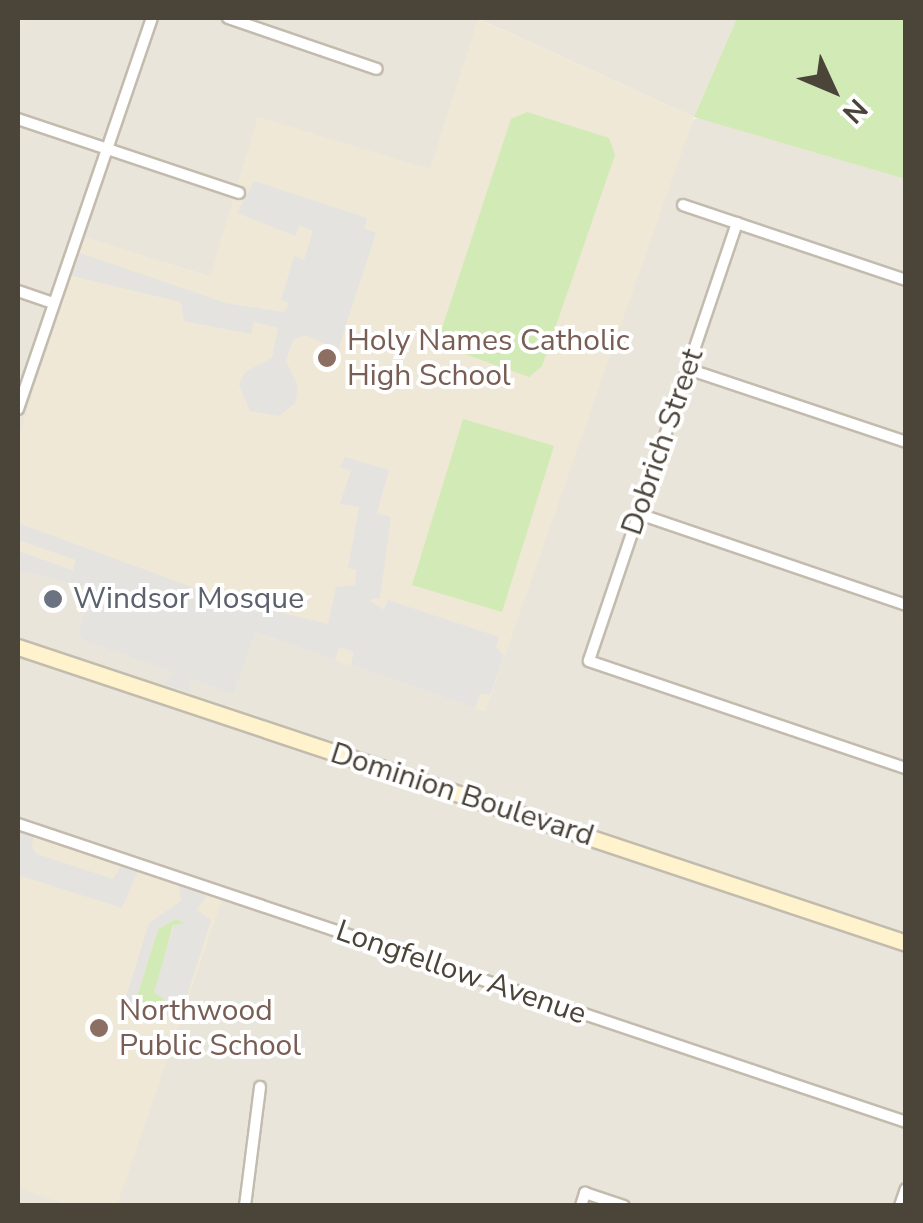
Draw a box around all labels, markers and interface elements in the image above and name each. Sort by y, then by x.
north arrow [783,40,883,140]
text: N [834,90,876,132]
place label: Holy Names Catholic High School [347,323,630,394]
street label: Dobrich Street [614,344,712,540]
marker: Holy Names Catholic High School [316,347,338,369]
place label: Windsor Mosque [73,581,304,617]
marker: Windsor Mosque [42,588,64,610]
street label: Dominion Boulevard [326,735,598,855]
street label: Longfellow Avenue [331,913,591,1033]
place label: Northwood Public School [119,993,301,1064]
marker: Northwood Public School [88,1017,110,1039]

